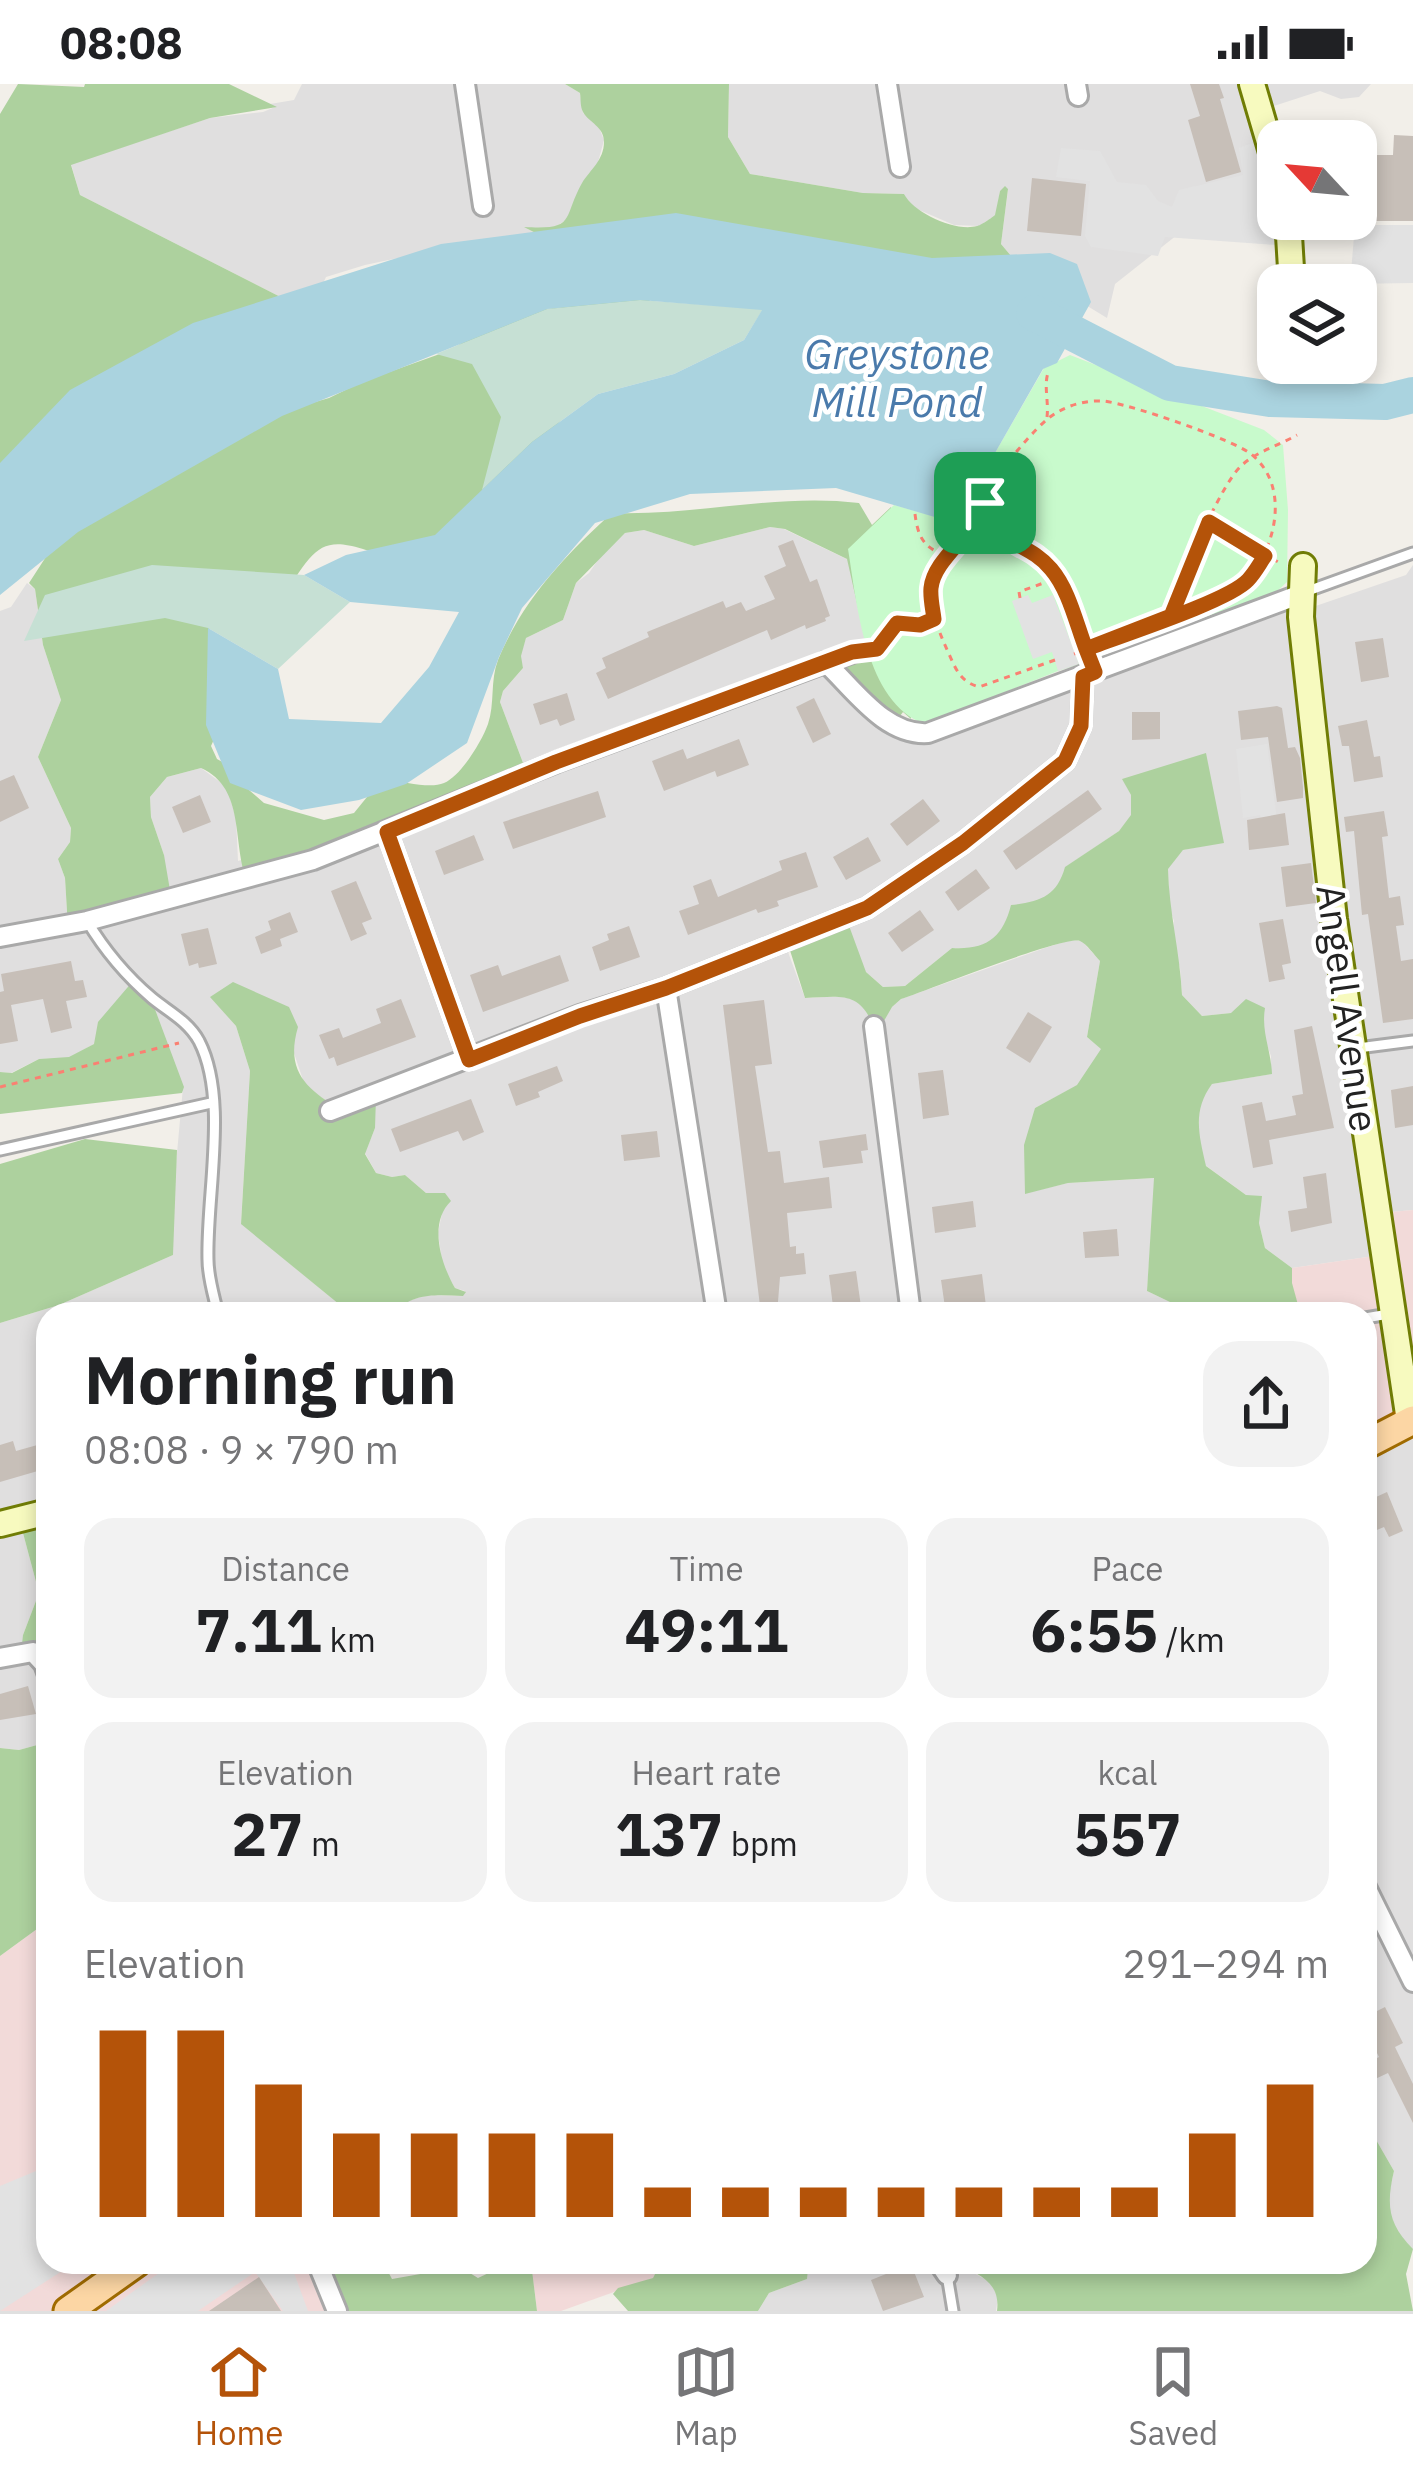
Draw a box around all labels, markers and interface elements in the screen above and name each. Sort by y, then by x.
text: 08:08 [60,13,183,71]
north arrow [1257,120,1377,240]
map controls [1257,120,1377,384]
button: layers [1257,264,1377,384]
water label: Greystone Mill Pond [804,326,990,429]
pin [934,452,1036,554]
icon: arrive [952,470,1018,536]
street label: Angell Avenue [1305,881,1391,1135]
text: Morning run [84,1336,457,1422]
button: share [1203,1341,1329,1467]
text: 08:08 · 9 × 790 m [84,1424,399,1475]
text: Distance [221,1547,350,1590]
text: Time [669,1547,744,1590]
text: Pace [1092,1547,1163,1590]
text: 7.11 [195,1590,322,1669]
text: 49:11 [625,1590,788,1669]
text: 6:55 [1030,1590,1158,1669]
text: km [322,1618,376,1661]
text: /km [1158,1618,1225,1661]
text: Elevation [217,1751,354,1794]
text: Heart rate [632,1751,781,1794]
text: kcal [1097,1751,1158,1794]
text: 27 [231,1794,303,1873]
text: 137 [615,1794,723,1873]
text: 557 [1074,1794,1182,1873]
text: m [303,1822,340,1865]
text: bpm [723,1822,798,1865]
text: Elevation [84,1938,246,1989]
text: 291–294 m [1122,1938,1329,1989]
tab: Home [195,2339,283,2454]
tab: Map [673,2339,739,2454]
tab: Saved [1128,2339,1218,2454]

